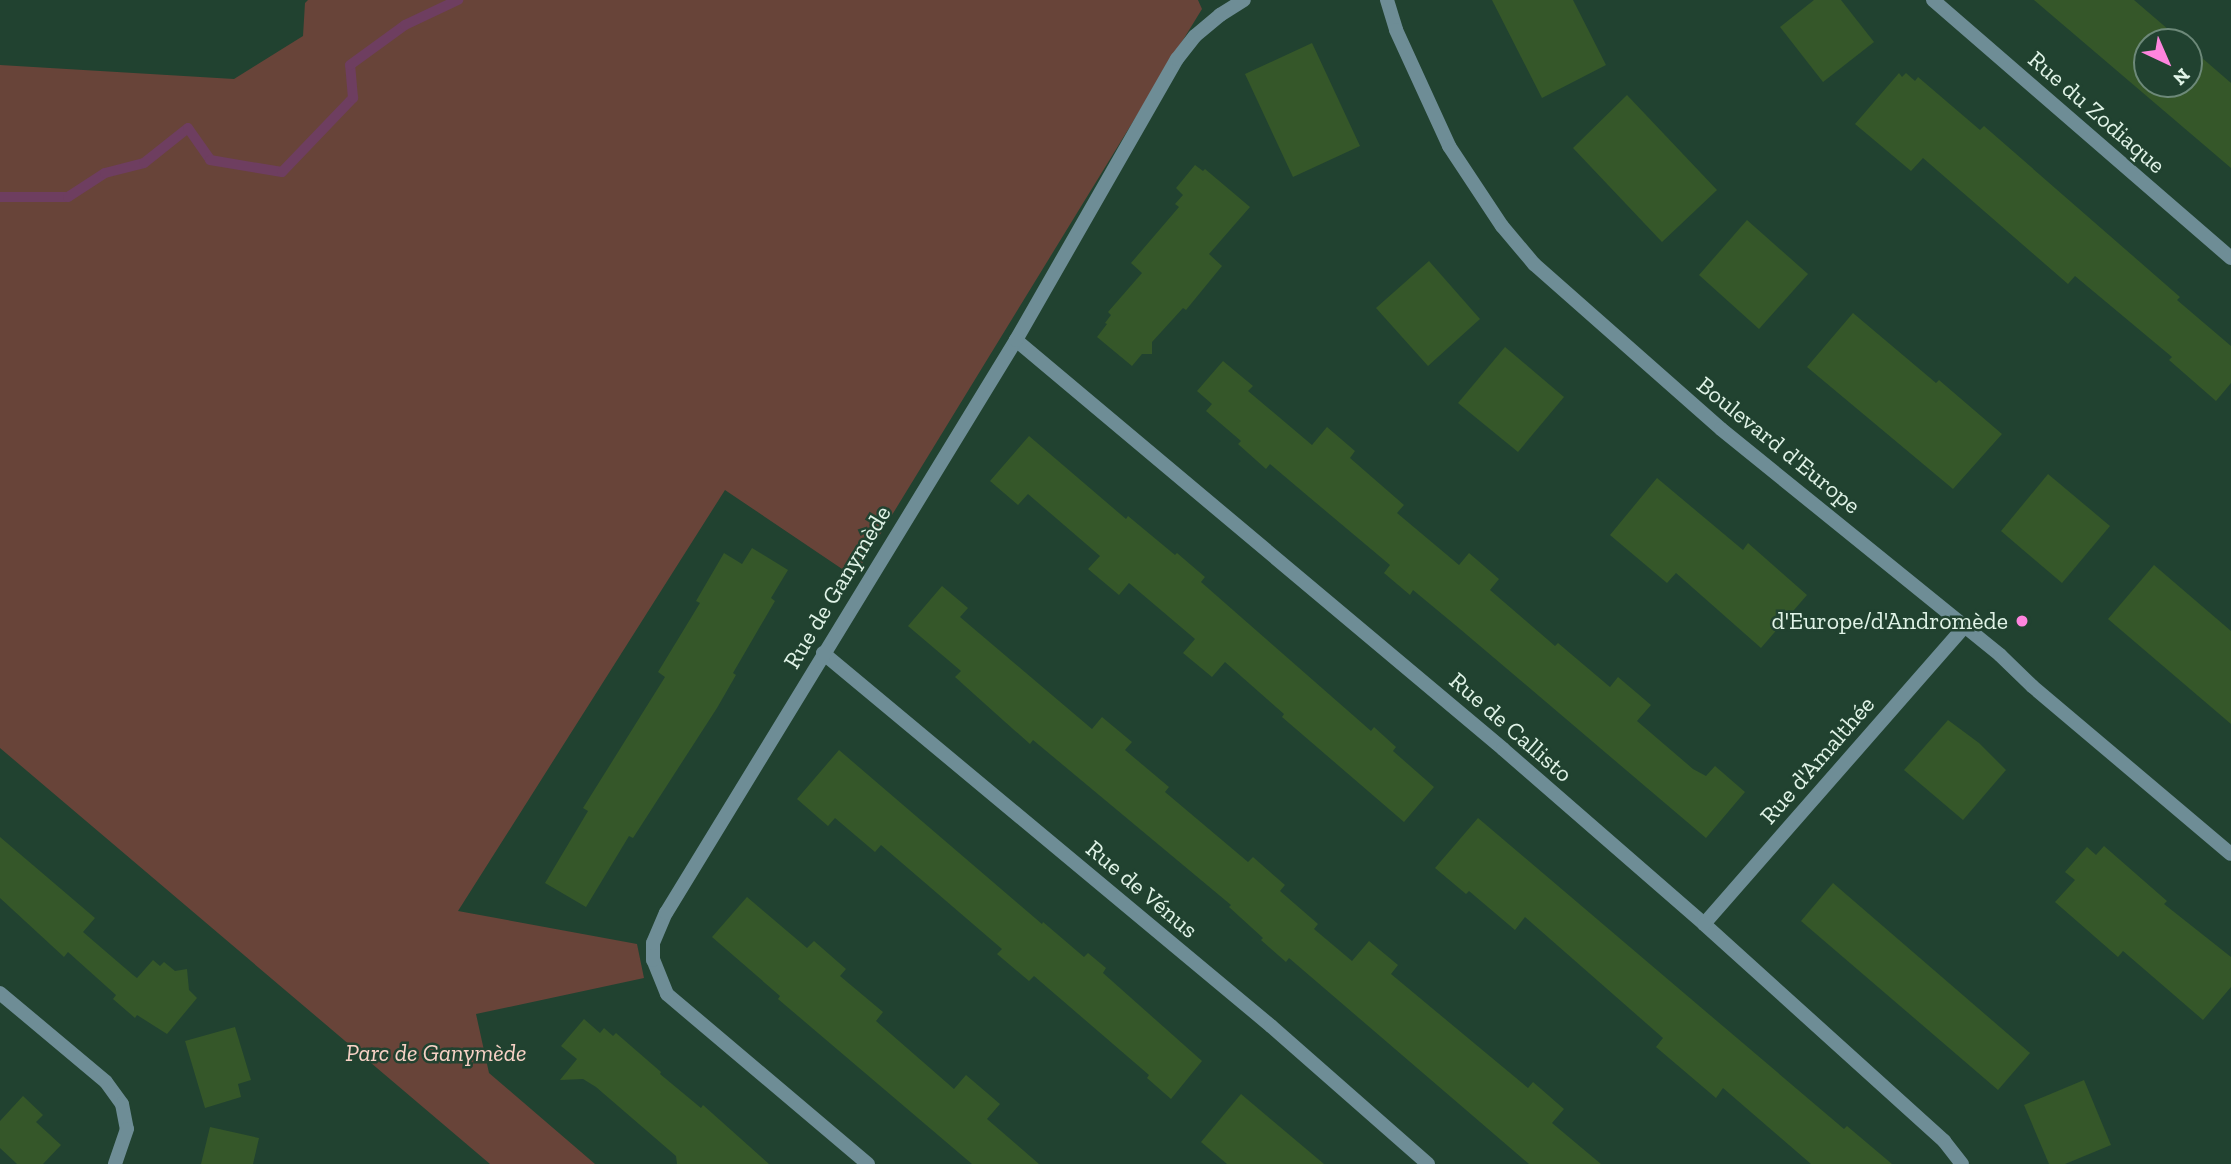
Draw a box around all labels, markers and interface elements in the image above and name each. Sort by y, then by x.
north arrow [2133,28,2203,98]
street label: Rue du Zodiaque [2023,45,2171,179]
text: N [2168,64,2195,90]
street label: Boulevard d'Europe [1691,370,1867,520]
street label: Rue de Ganymède [777,500,897,674]
place label: d'Europe/d'Andromède [1771,607,2008,635]
marker: d'Europe/d'Andromède [2014,613,2030,629]
street label: Rue de Callisto [1444,666,1578,788]
street label: Rue d'Amalthée [1754,690,1880,830]
street label: Rue de Vénus [1080,834,1204,944]
park label: Parc de Ganymède [345,1039,527,1067]

